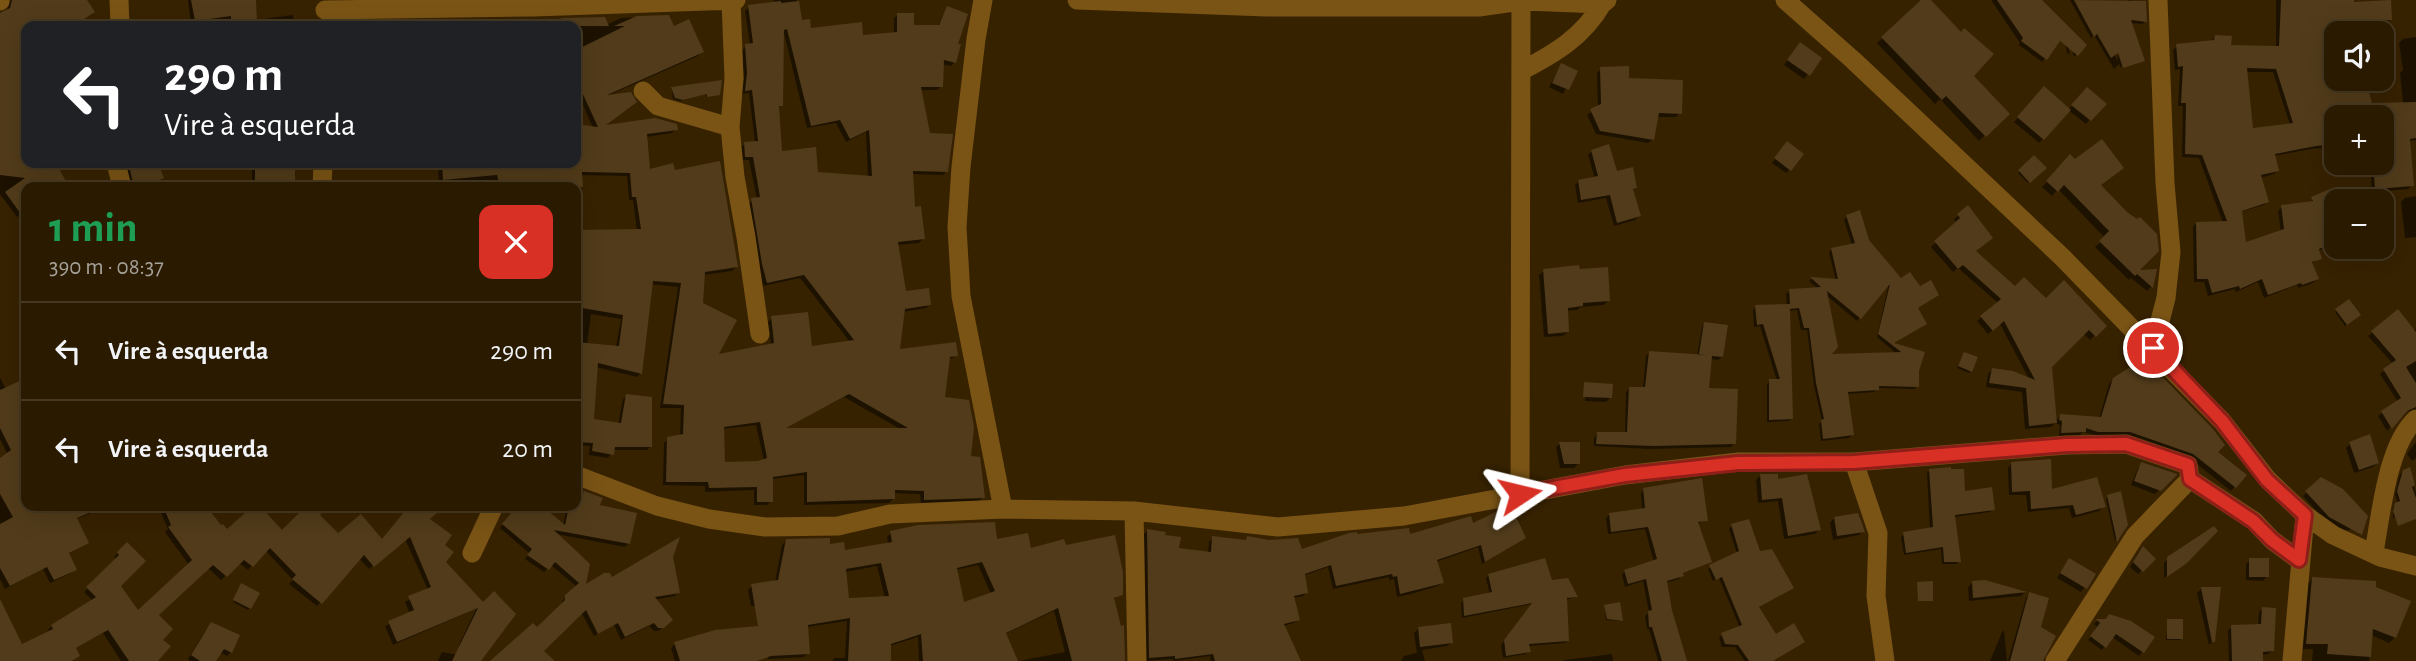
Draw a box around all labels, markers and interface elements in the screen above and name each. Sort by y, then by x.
map controls [2324,21,2394,259]
button: sound [2324,21,2394,91]
icon: left [49,49,140,140]
text: 290 m [164,51,283,100]
button: + [2324,105,2394,175]
text: Vire à esquerda [164,109,356,141]
button: − [2324,189,2394,259]
button: close [479,205,553,279]
text: 1 min [49,207,138,249]
text: 390 m · 08:37 [49,256,164,279]
pin [2123,318,2183,378]
icon: arrive [2134,329,2172,367]
icon: left [49,332,87,370]
text: Vire à esquerda [108,338,269,364]
text: 290 m [490,338,553,364]
icon: left [49,430,87,468]
text: Vire à esquerda [108,436,269,462]
text: 20 m [502,436,553,462]
position arrow [1483,457,1557,531]

